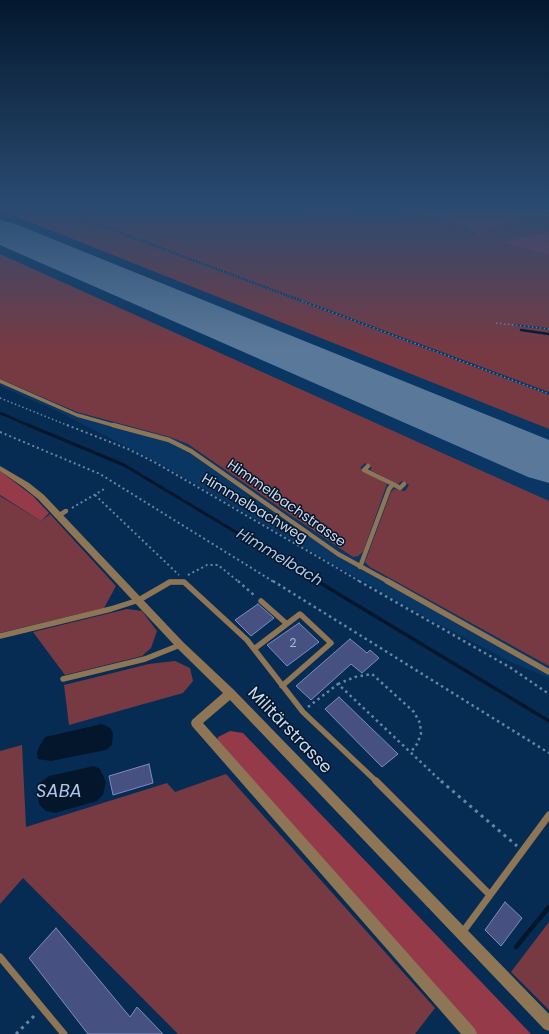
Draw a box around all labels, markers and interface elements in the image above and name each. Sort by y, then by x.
street label: Himmelbachstrasse [223,457,349,551]
street label: Himmelbachweg [198,471,310,547]
water label: Himmelbach [233,525,325,591]
house number: 2 [290,637,296,651]
street label: Militärstrasse [243,683,335,779]
water label: SABA [36,781,82,803]

